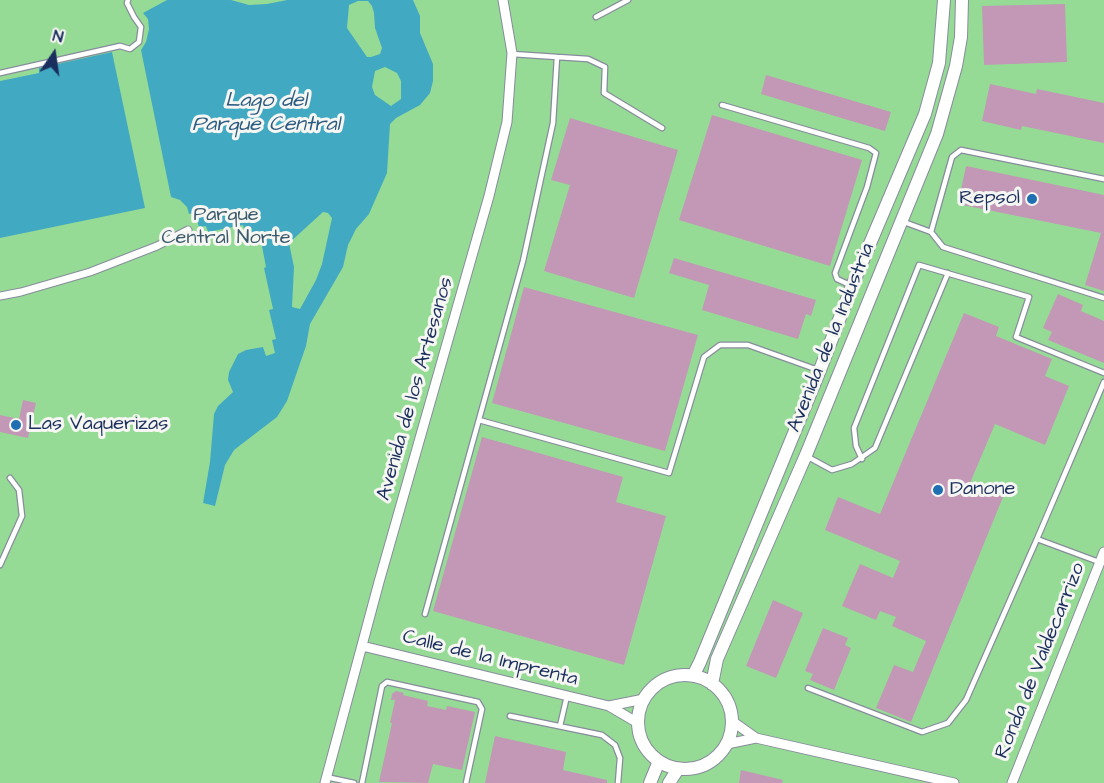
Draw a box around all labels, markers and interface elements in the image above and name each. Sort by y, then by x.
north arrow [24,24,84,84]
text: N [51,25,65,48]
water label: Lago del Parque Central [192,89,340,139]
place label: Repsol [959,187,1020,211]
marker: Repsol [1025,192,1039,206]
park label: Parque Central Norte [161,204,291,251]
street label: Avenida de la Industria [783,240,881,436]
street label: Avenida de los Artesanos [373,275,459,503]
place label: Las Vaquerizas [28,413,168,437]
marker: Las Vaquerizas [9,418,23,432]
place label: Danone [950,478,1015,502]
marker: Danone [931,483,945,497]
street label: Ronda de Valdecarrizo [991,560,1091,762]
street label: Calle de la Imprenta [400,626,580,692]

